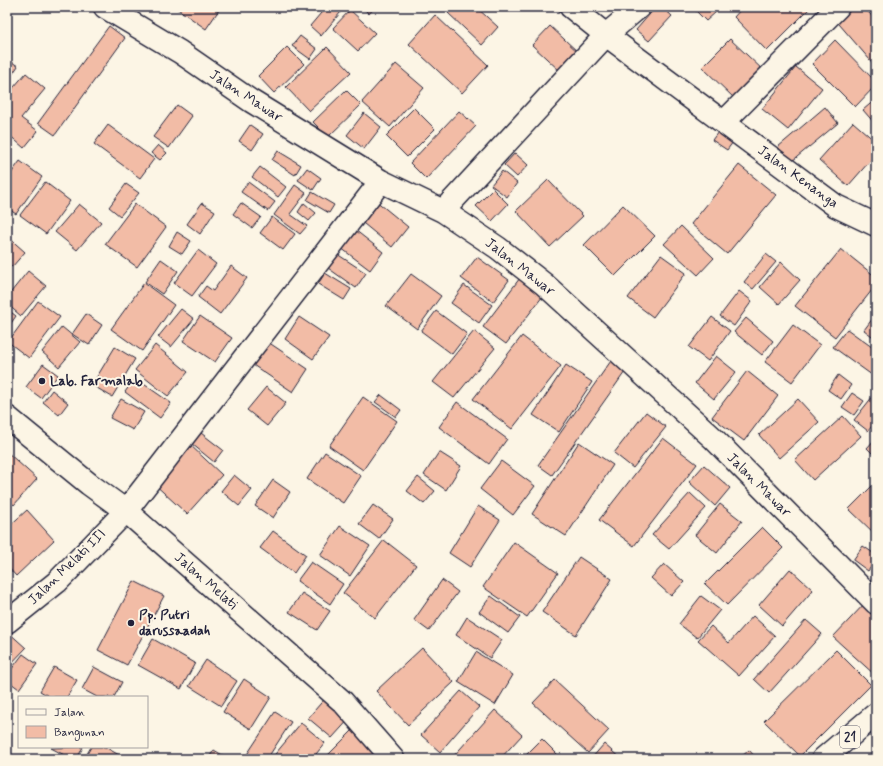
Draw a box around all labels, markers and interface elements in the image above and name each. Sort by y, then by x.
street label: Jalan Mawar [206,66,286,127]
street label: Jalan Kenanga [754,142,842,212]
street label: Jalan Mawar [481,234,559,300]
place label: Lab. Farmalab [50,372,143,390]
marker: Lab. Farmalab [37,376,47,386]
street label: Jalan Mawar [723,449,795,521]
street label: Jalan Melati III [24,525,110,609]
street label: Jalan Melati [171,549,241,613]
place label: Pp. Putri darussaadah [139,606,210,640]
marker: Pp. Putri darussaadah [126,618,136,628]
legend [18,696,148,748]
text: Jalan [54,705,86,721]
text: Bangunan [54,725,105,741]
road number: 21 [840,726,860,748]

